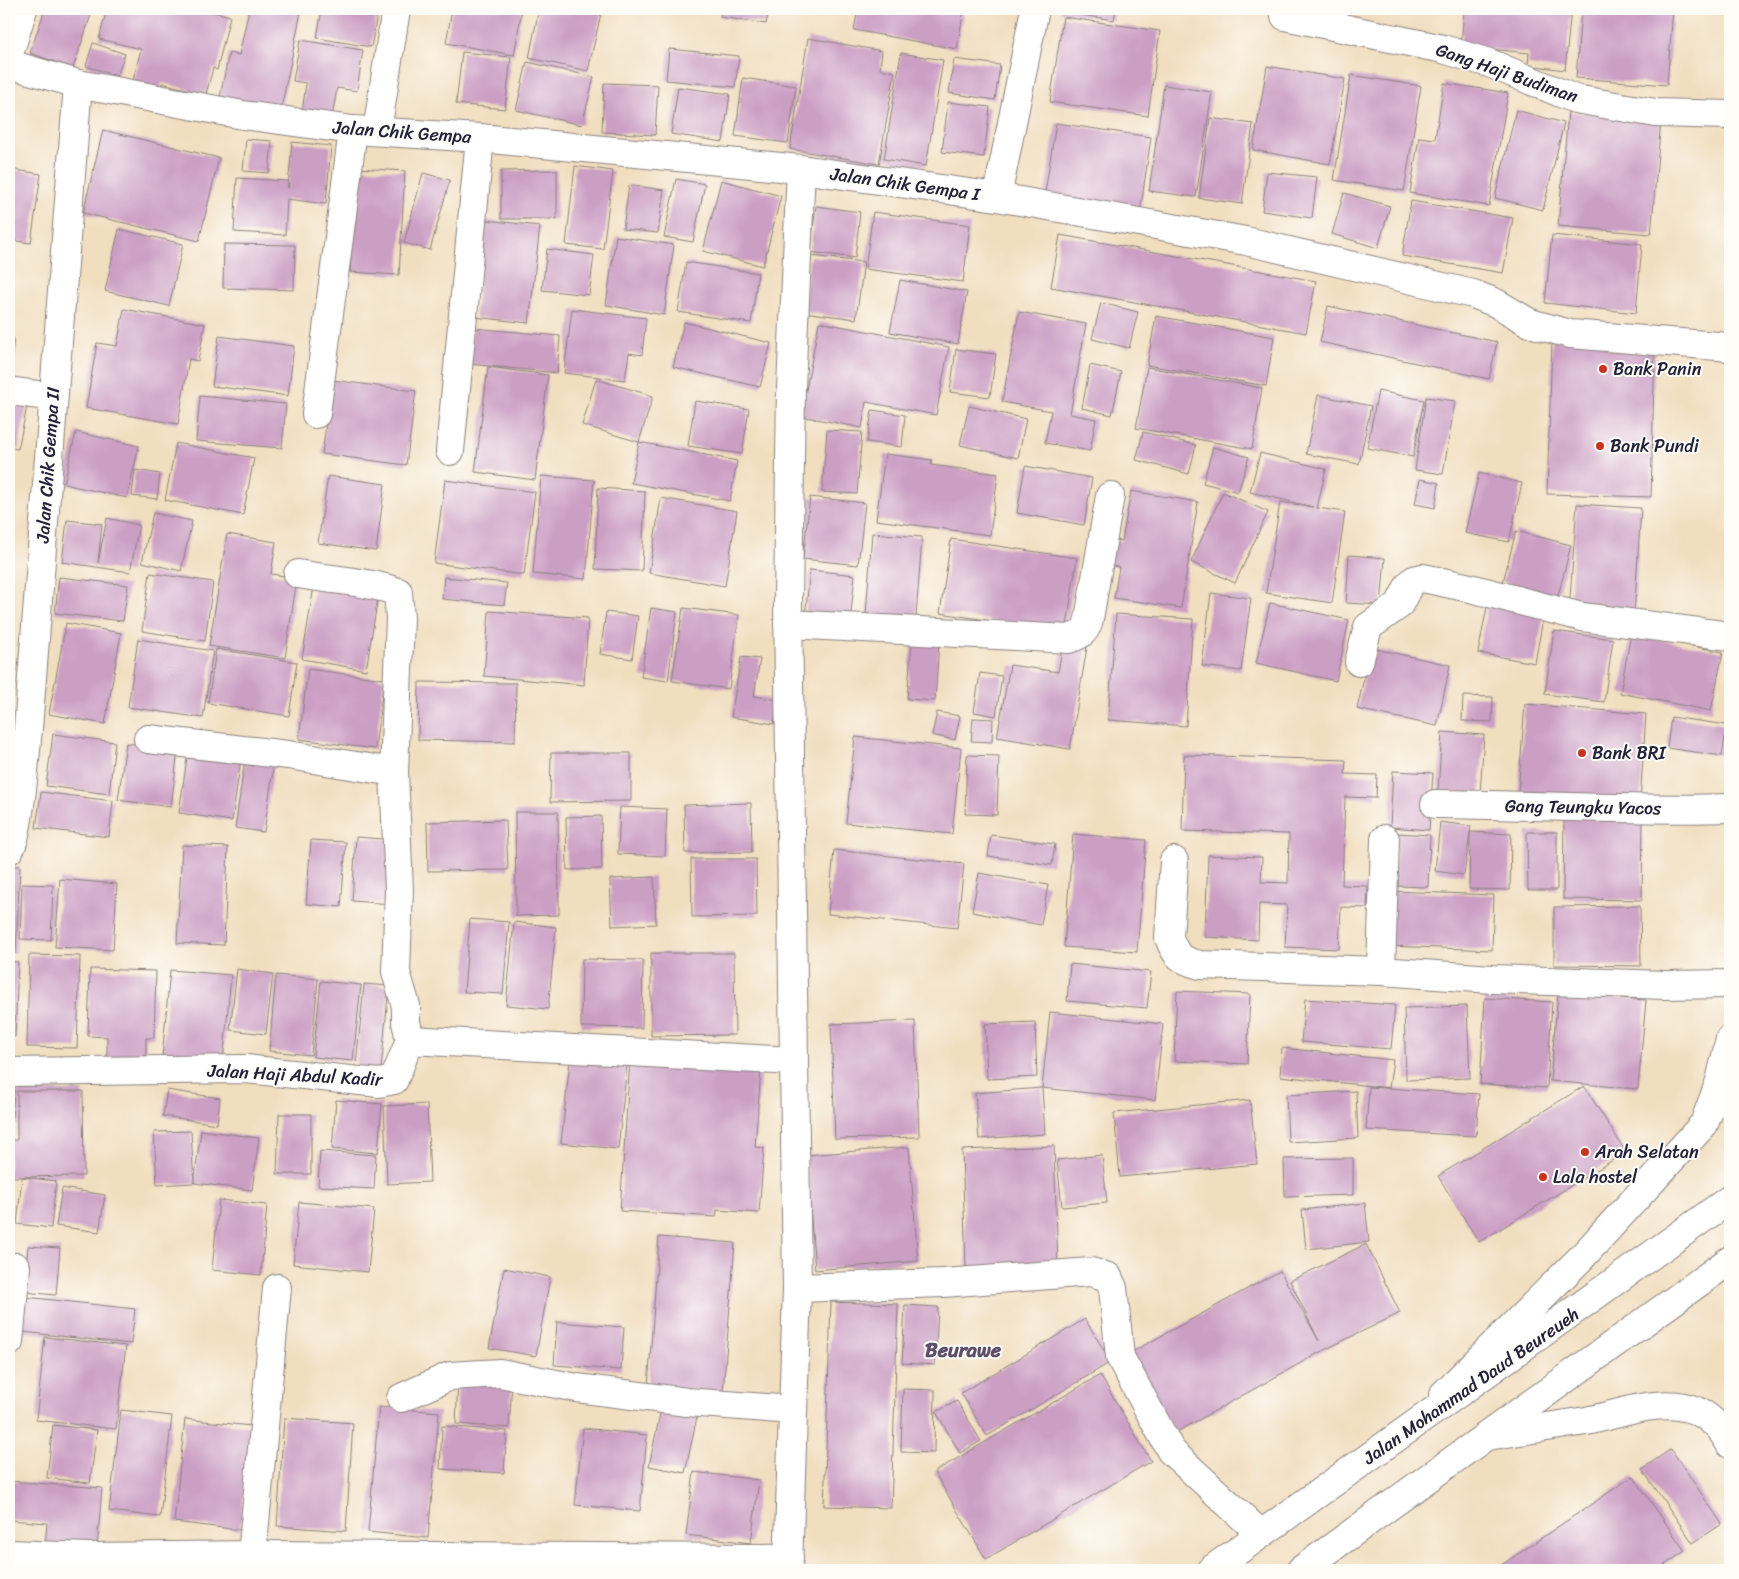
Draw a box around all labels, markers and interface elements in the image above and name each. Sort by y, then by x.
street label: Gang Haji Budiman [1431,34,1583,112]
street label: Jalan Chik Gempa [331,111,473,153]
street label: Jalan Chik Gempa I [827,158,984,211]
place label: Bank Panin [1613,353,1702,385]
marker: Bank Panin [1597,363,1609,375]
street label: Jalan Chik Gempa II [27,386,69,545]
place label: Bank Pundi [1610,430,1700,462]
marker: Bank Pundi [1594,440,1606,452]
place label: Bank BRI [1592,737,1668,769]
marker: Bank BRI [1576,747,1588,759]
street label: Gang Teungku Yacos [1504,790,1662,824]
street label: Jalan Haji Abdul Kadir [206,1054,385,1096]
place label: Arah Selatan [1594,1136,1699,1168]
marker: Arah Selatan [1579,1146,1591,1158]
place label: Lala hostel [1553,1161,1638,1193]
marker: Lala hostel [1537,1171,1549,1183]
street label: Jalan Mohammad Daud Beureueh [1355,1299,1586,1474]
district label: Beurawe [925,1333,1002,1368]

